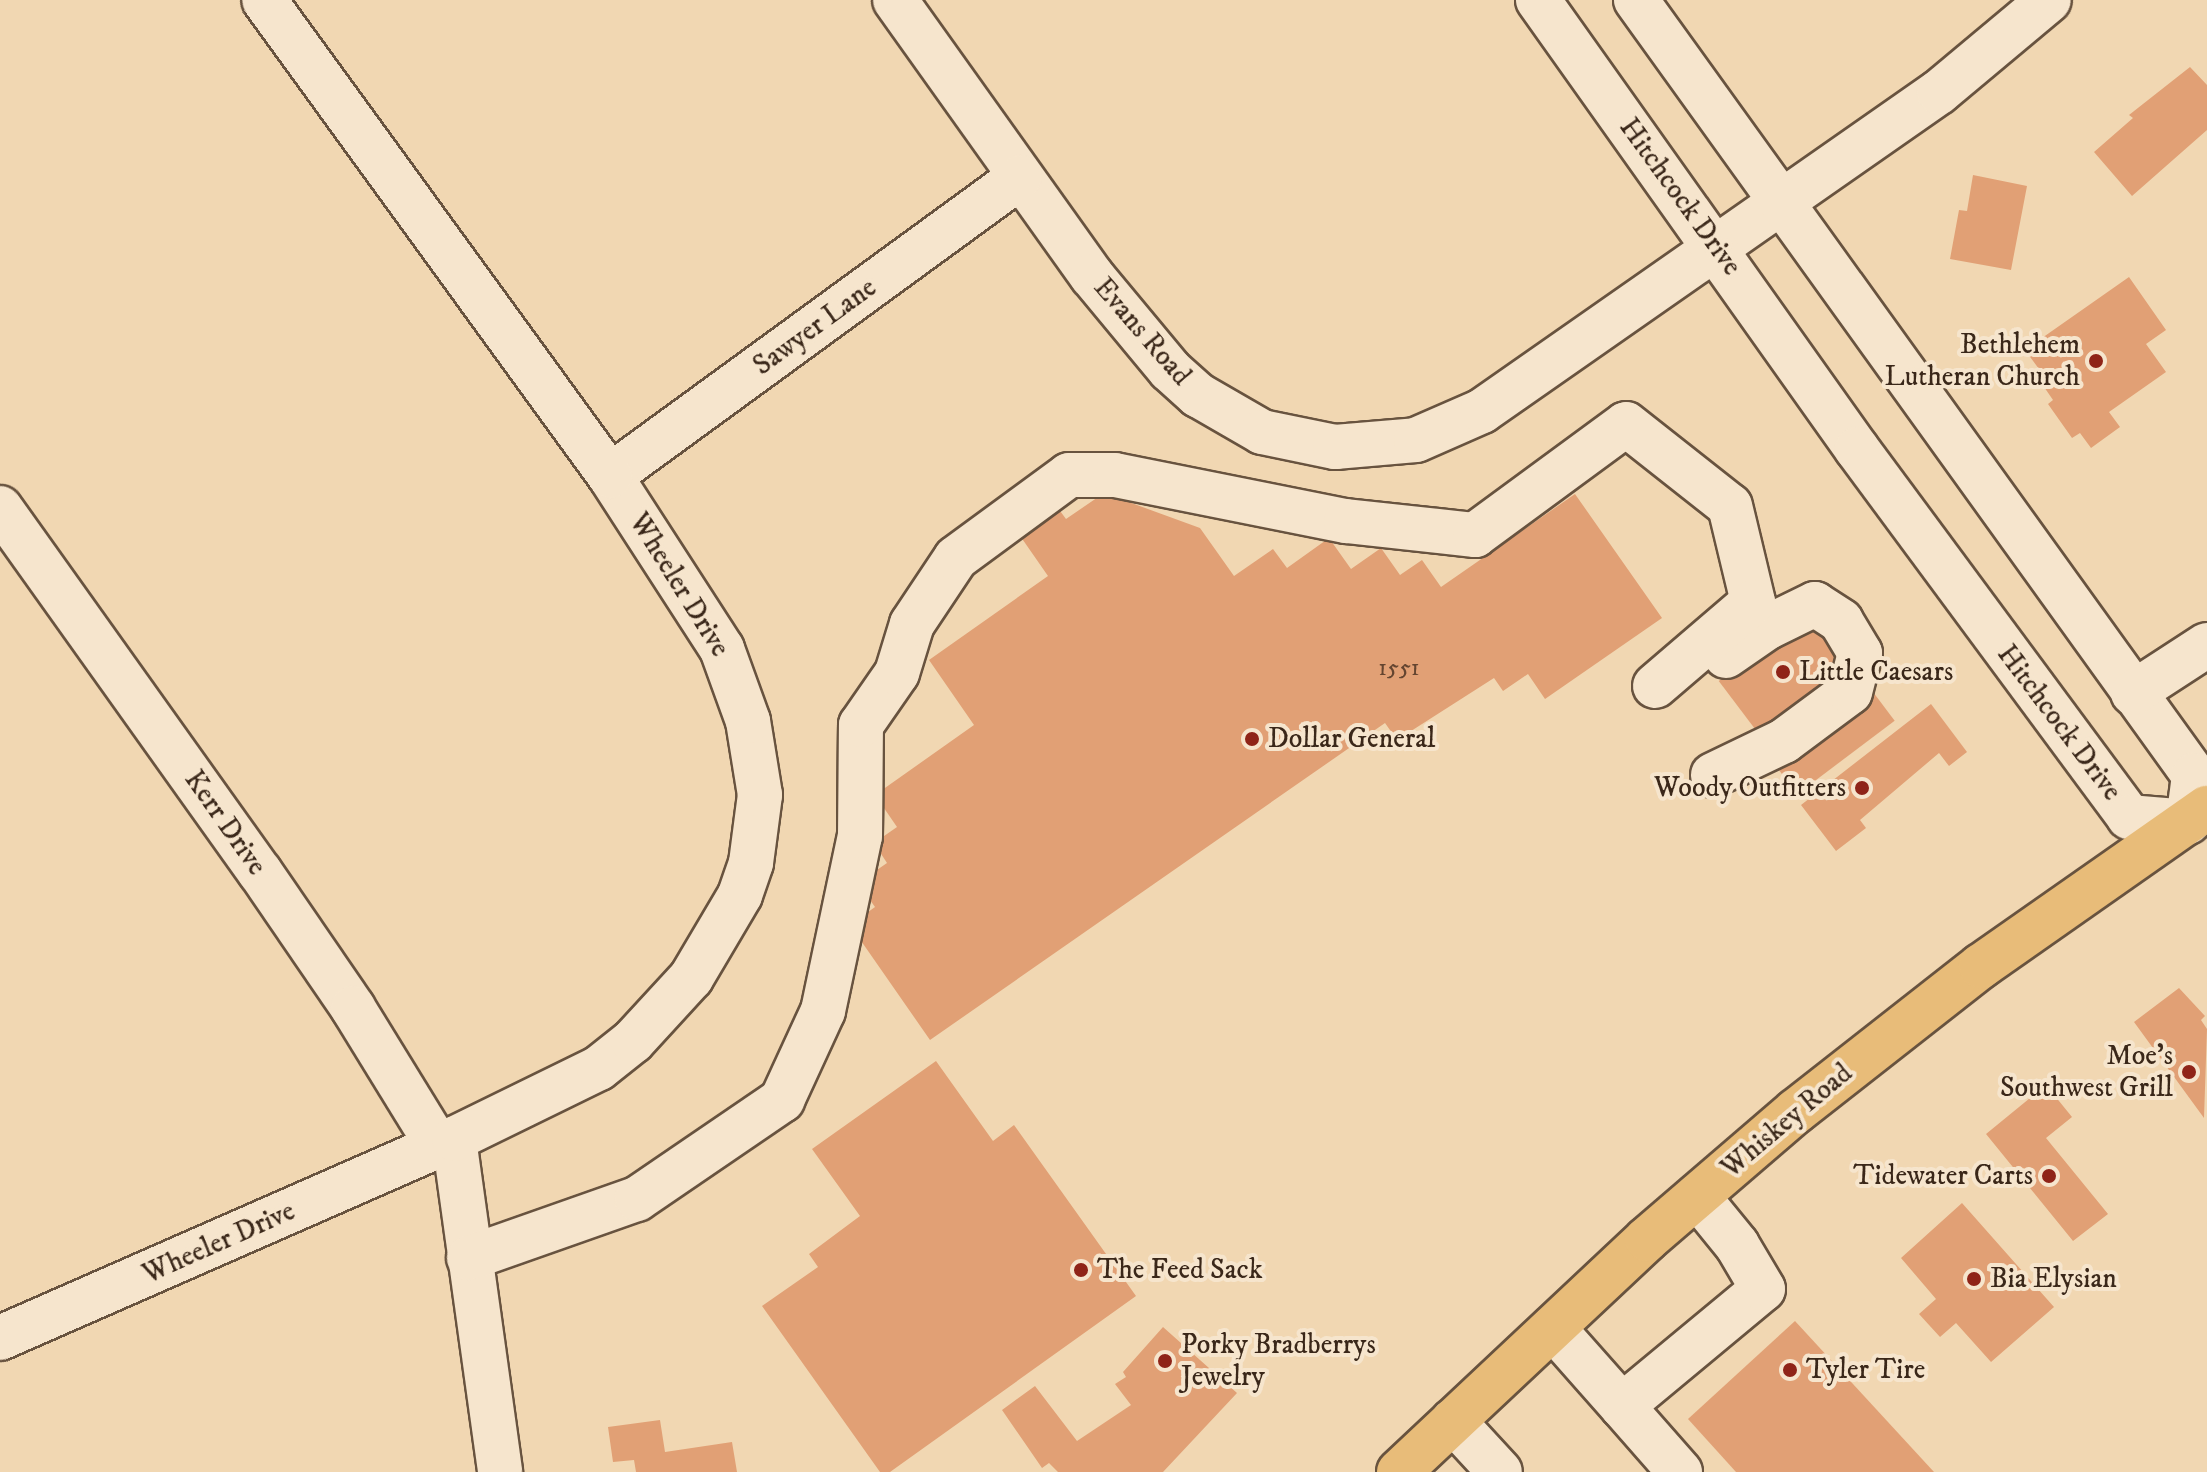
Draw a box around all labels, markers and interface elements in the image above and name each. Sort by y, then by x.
street label: Hitchcock Drive [1612,112,1748,282]
street label: Sawyer Lane [747,271,883,383]
street label: Evans Road [1086,271,1198,393]
place label: Bethlehem Lutheran Church [1884,328,2080,394]
marker: Bethlehem Lutheran Church [2087,352,2105,370]
street label: Wheeler Drive [622,507,736,663]
street label: Hitchcock Drive [1990,639,2128,807]
house number: 1551 [1378,655,1420,683]
place label: Little Caesars [1799,655,1953,689]
marker: Little Caesars [1774,663,1792,681]
place label: Dollar General [1268,722,1436,756]
marker: Dollar General [1243,730,1261,748]
street label: Kerr Drive [177,764,273,882]
place label: Woody Outfitters [1654,771,1846,805]
marker: Woody Outfitters [1853,779,1871,797]
place label: Moe's Southwest Grill [2000,1039,2173,1105]
street label: Whiskey Road [1715,1057,1859,1185]
marker: Moe's Southwest Grill [2180,1063,2198,1081]
place label: Tidewater Carts [1853,1159,2033,1193]
marker: Tidewater Carts [2040,1167,2058,1185]
street label: Wheeler Drive [138,1195,300,1291]
place label: The Feed Sack [1097,1253,1263,1287]
marker: The Feed Sack [1072,1261,1090,1279]
place label: Bia Elysian [1990,1262,2117,1296]
marker: Bia Elysian [1965,1270,1983,1288]
place label: Porky Bradberrys Jewelry [1181,1328,1376,1394]
marker: Porky Bradberrys Jewelry [1156,1352,1174,1370]
place label: Tyler Tire [1806,1353,1925,1387]
marker: Tyler Tire [1781,1361,1799,1379]

